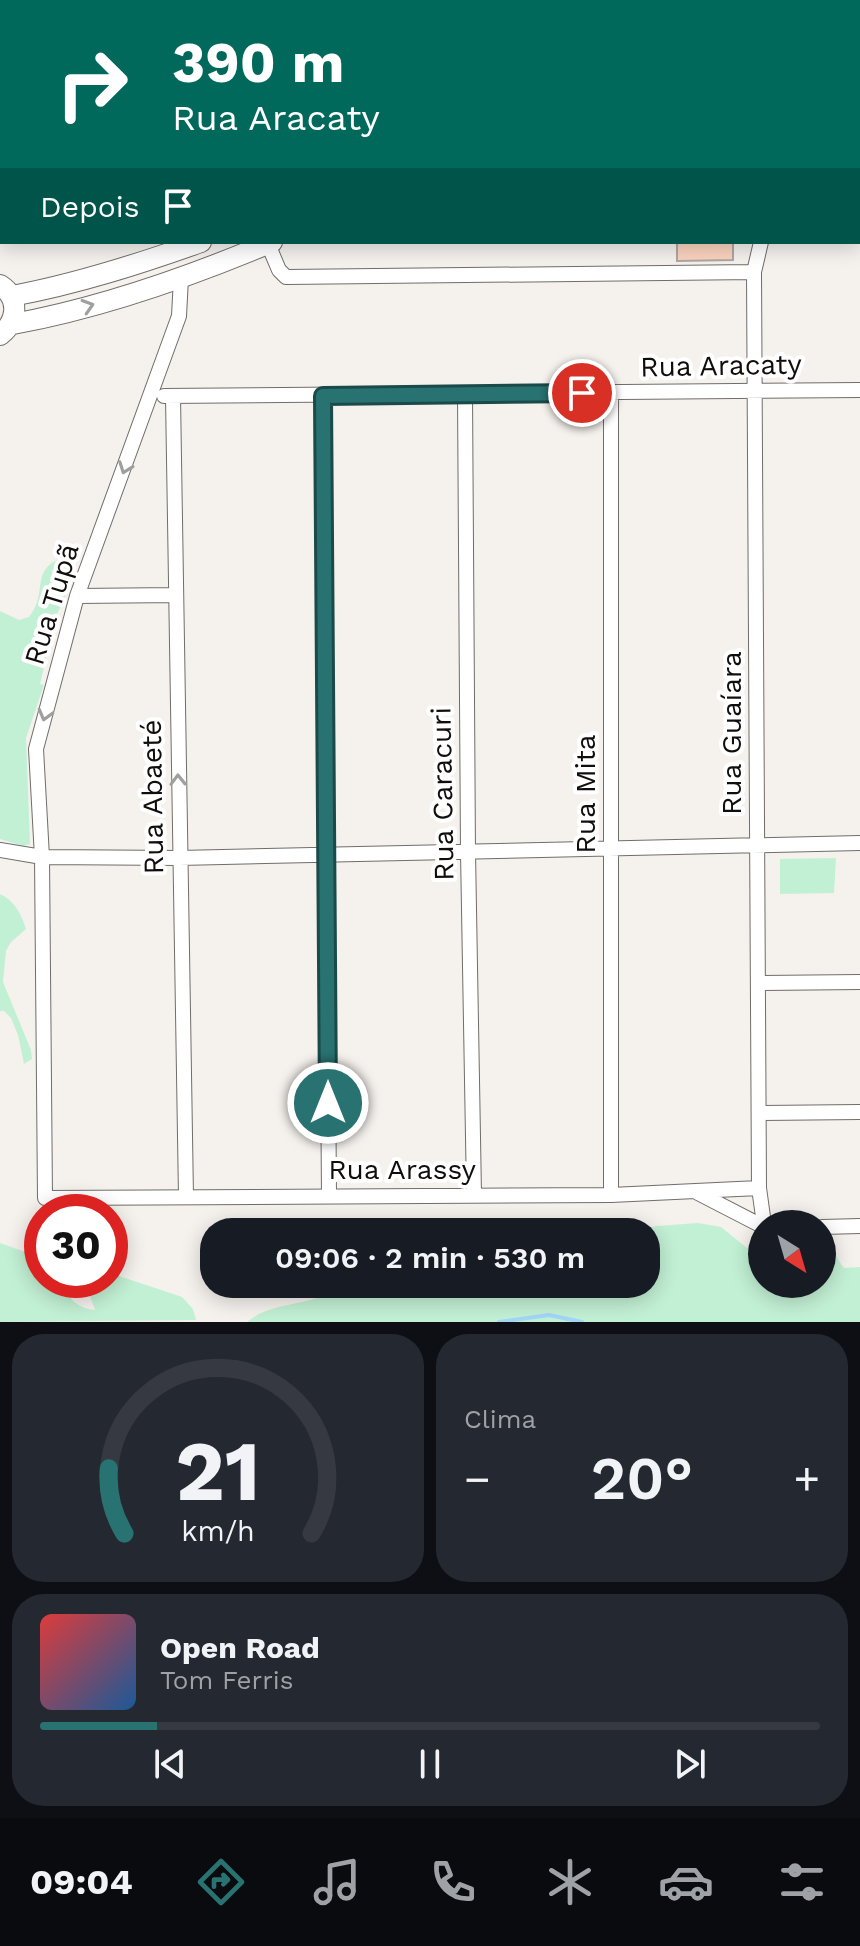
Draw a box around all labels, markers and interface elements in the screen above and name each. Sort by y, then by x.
text: 390 m [172,30,344,96]
icon: right [40,32,144,136]
text: Rua Aracaty [172,97,380,139]
icon: arrive [156,184,200,228]
text: Depois [40,189,140,224]
one-way arrow [81,299,95,315]
street label: Rua Aracaty [640,348,803,383]
pin [548,359,616,427]
icon: arrive [560,371,604,415]
one-way arrow [118,460,135,474]
street label: Rua Tupã [17,539,86,669]
street label: Rua Guaíara [715,651,748,815]
one-way arrow [37,707,54,721]
street label: Rua Caracuri [424,707,461,881]
street label: Rua Abaeté [135,719,170,875]
street label: Rua Mita [569,734,602,854]
one-way arrow [169,773,187,786]
position arrow [286,1061,370,1145]
street label: Rua Arassy [328,1153,476,1186]
speed limit sign: 30 [24,1194,128,1298]
north arrow [748,1210,836,1298]
map controls [748,1210,836,1298]
text: 09:06 · 2 min · 530 m [275,1240,585,1275]
text: Clima [464,1404,536,1434]
text: 21 [175,1423,261,1520]
text: 20° [591,1443,693,1514]
text: − [464,1453,491,1505]
text: + [793,1453,820,1505]
text: km/h [181,1514,255,1548]
text: Open Road [160,1630,320,1665]
text: Tom Ferris [160,1665,293,1695]
icon: previous [148,1742,192,1786]
icon: pause [408,1742,452,1786]
icon: next [668,1742,712,1786]
icon: directions [193,1854,249,1910]
icon: music [309,1854,365,1910]
icon: phone [425,1854,481,1910]
icon: climate [542,1854,598,1910]
icon: car [658,1854,714,1910]
icon: filters [774,1854,830,1910]
text: 09:04 [30,1861,133,1903]

